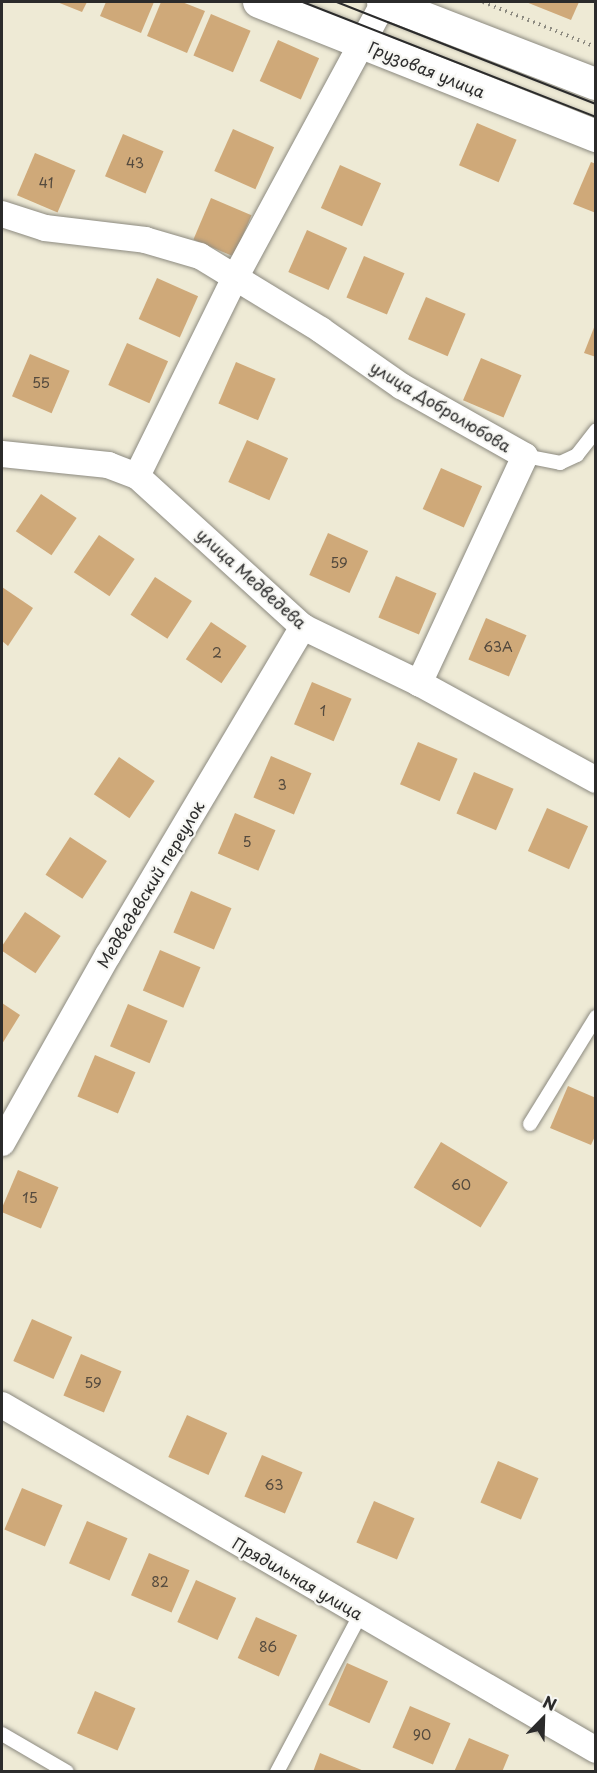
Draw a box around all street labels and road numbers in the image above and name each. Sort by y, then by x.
street label: Грузовая улица [366,37,488,101]
street label: улица Добролюбова [367,356,515,456]
street label: улица Медведева [193,524,311,632]
street label: Медведевский переулок [93,797,207,971]
street label: Прядильная улица [229,1533,367,1623]

